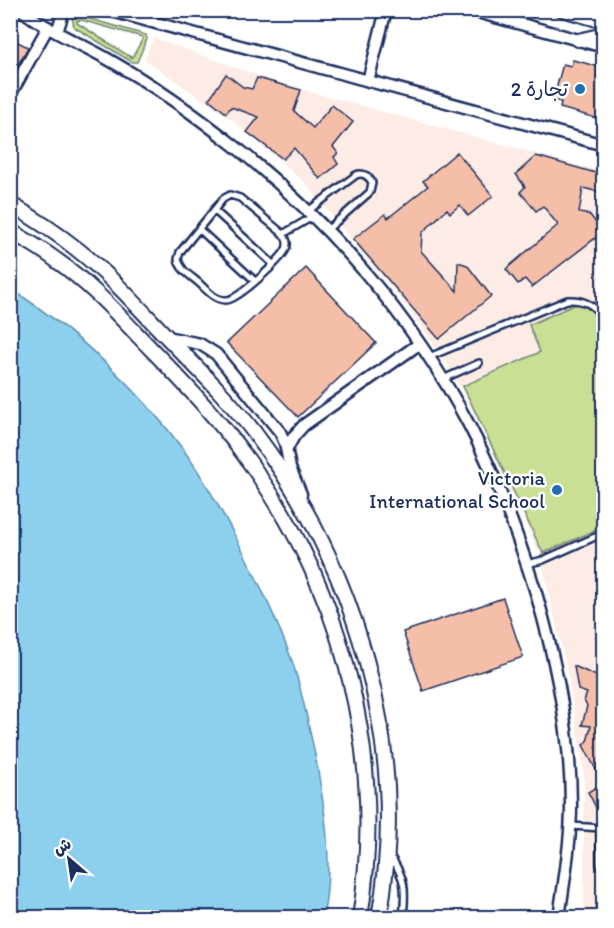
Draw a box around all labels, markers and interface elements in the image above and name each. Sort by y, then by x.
place label: تجارة 2 [511,77,568,101]
marker: تجارة 2 [573,82,587,96]
place label: Victoria International School [369,466,546,513]
marker: Victoria International School [550,483,564,497]
north arrow [39,829,99,889]
text: ش [50,834,74,859]

